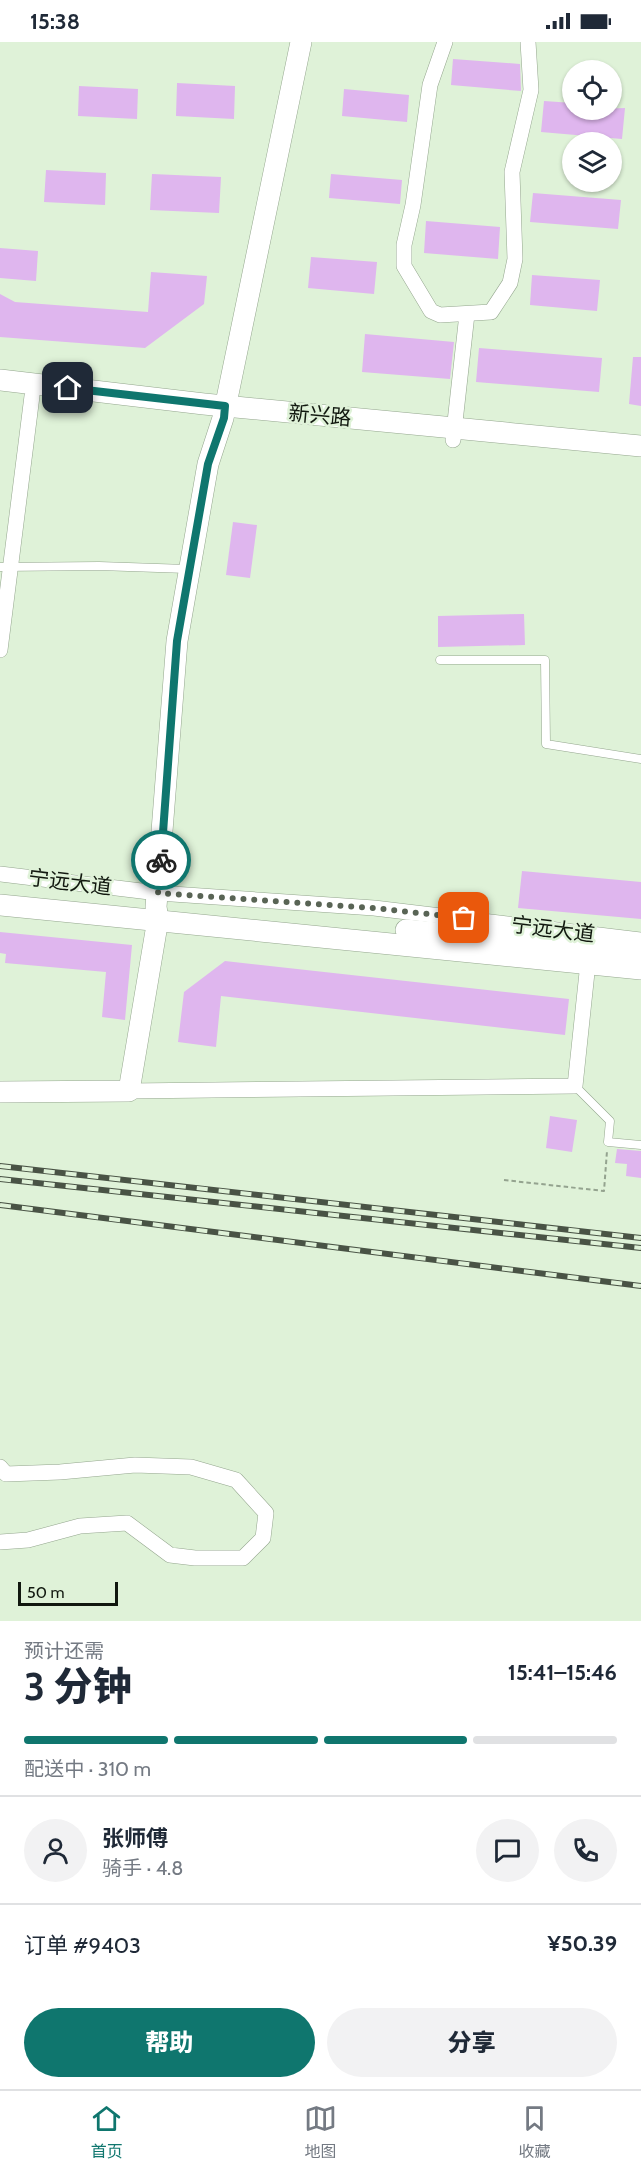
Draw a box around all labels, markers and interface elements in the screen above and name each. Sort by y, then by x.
text: 15:38 [30,8,80,35]
map controls [562,60,622,192]
button: locate [562,60,622,120]
button: layers [562,132,622,192]
pin [42,362,93,413]
icon: home [51,371,84,404]
street label: 新兴路 [288,400,352,430]
courier [131,830,191,890]
icon: bike [145,844,178,877]
street label: 宁远大道 [27,864,113,900]
pin [438,892,489,943]
icon: bag [447,901,480,934]
street label: 宁远大道 [510,911,596,947]
scale bar [18,1579,118,1606]
text: 50 m [27,1583,64,1602]
text: 预计还需 [24,1639,104,1663]
text: 15:41–15:46 [508,1659,617,1686]
text: 3 分钟 [24,1662,132,1710]
text: 配送中 · 310 m [24,1757,151,1781]
button: person [24,1819,87,1882]
button: chat [476,1819,539,1882]
button: phone [554,1819,617,1882]
text: 张师傅 [102,1825,168,1852]
text: 骑手 · 4.8 [102,1856,183,1880]
text: ¥50.39 [548,1930,617,1957]
text: 订单 #9403 [24,1932,141,1959]
button: 帮助 [24,2008,315,2077]
button: 分享 [327,2008,617,2077]
tab: 首页 [90,2102,123,2162]
tab: 地图 [304,2102,337,2162]
tab: 收藏 [518,2102,551,2162]

